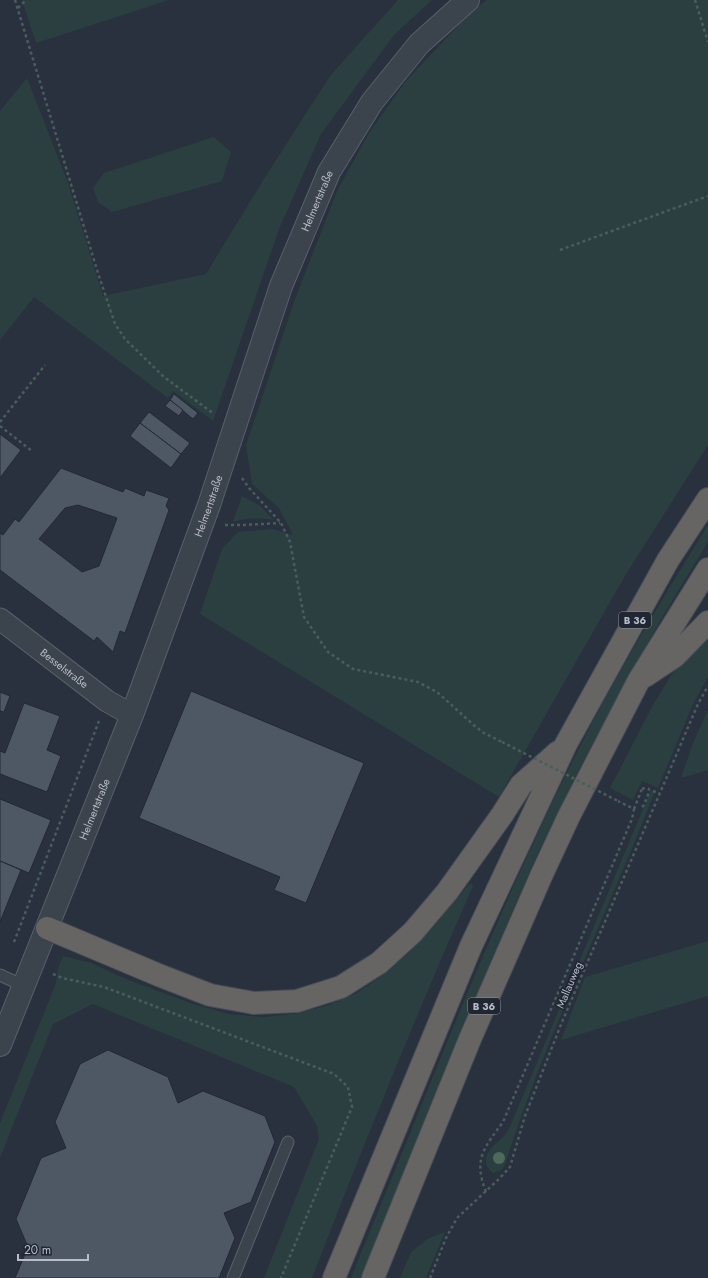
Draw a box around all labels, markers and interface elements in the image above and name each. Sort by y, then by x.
street label: Helmertstraße [297,168,337,234]
street label: Helmertstraße [190,472,226,539]
road number: B 36 [619,612,651,628]
street label: Besselstraße [37,645,92,692]
street label: Helmertstraße [75,776,114,842]
street label: Mallauweg [552,959,586,1011]
road number: B 36 [468,998,500,1014]
scale bar [18,1236,88,1262]
text: 20 m [24,1241,51,1259]

